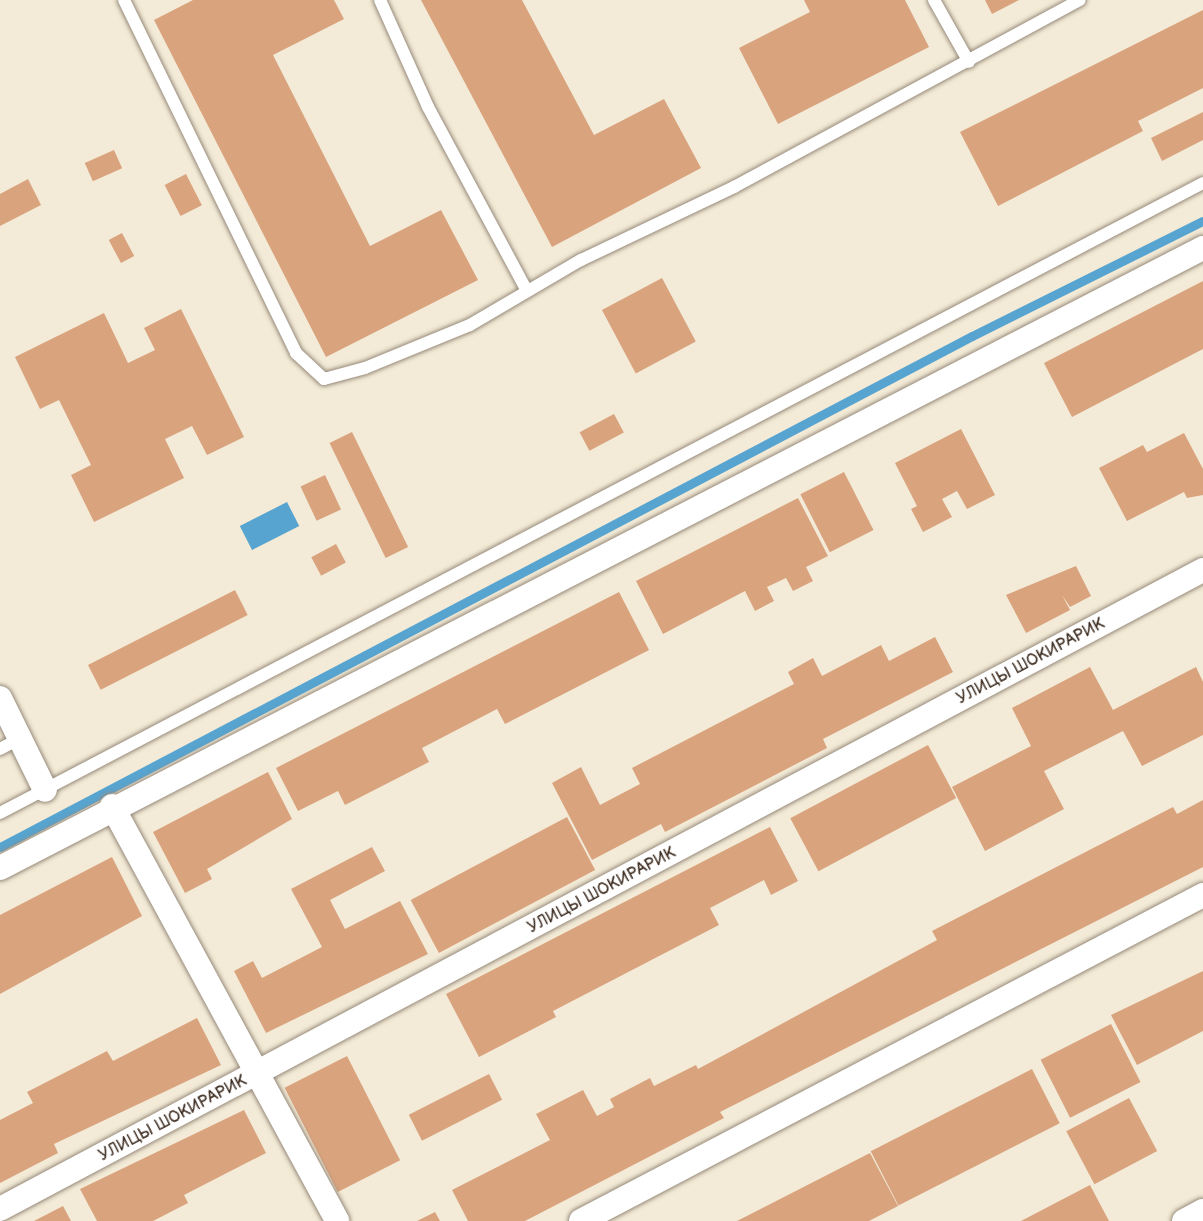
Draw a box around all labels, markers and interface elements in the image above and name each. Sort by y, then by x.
street label: УЛИЦЫ ШОКИРАРИК [954,615,1108,709]
street label: УЛИЦЫ ШОКИРАРИК [525,844,679,938]
street label: УЛИЦЫ ШОКИРАРИК [96,1072,250,1166]

